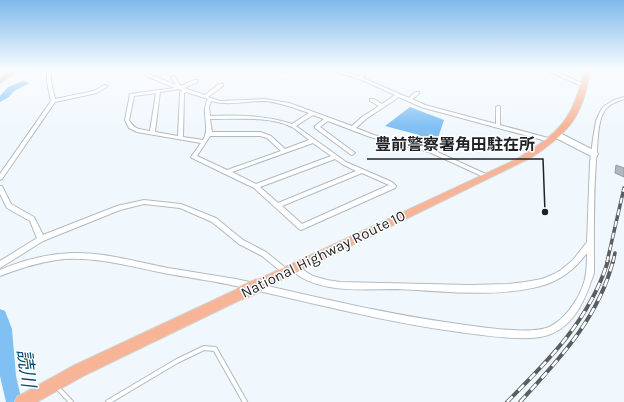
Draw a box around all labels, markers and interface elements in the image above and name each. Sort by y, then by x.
callout: 豊前警察署角田駐在所 [367,131,543,159]
text: 豊前警察署角田駐在所 [375,135,535,154]
street label: National Highway Route 10 [238,206,408,302]
water label: 読川 [12,348,40,390]

